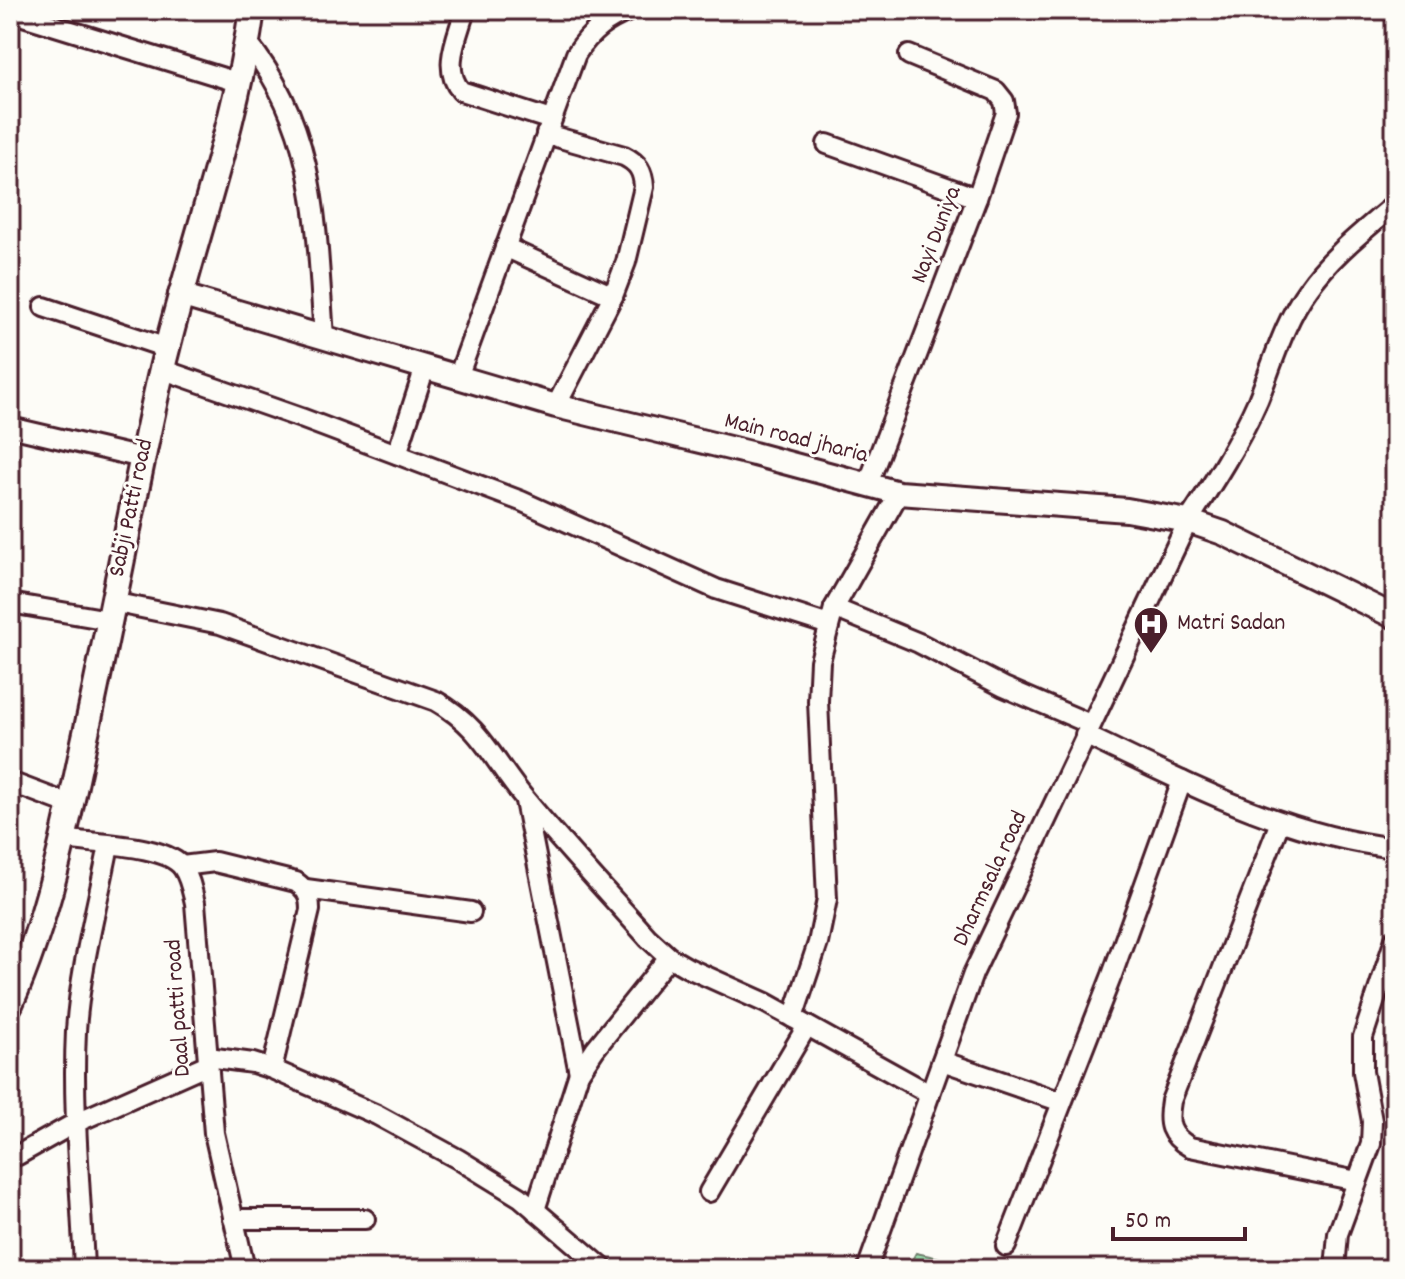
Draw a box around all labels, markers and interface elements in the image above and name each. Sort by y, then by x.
street label: Nayi Duniya [903,181,971,289]
street label: Main road jharia [721,405,872,473]
street label: Sabji Patti road [101,436,163,580]
hospital icon: Matri Sadan [1132,605,1170,655]
place label: Matri Sadan [1177,607,1285,641]
street label: Dharmsala road [945,806,1037,952]
street label: Daal patti road [157,938,201,1078]
scale bar [1113,1191,1245,1241]
text: 50 m [1125,1205,1171,1239]

